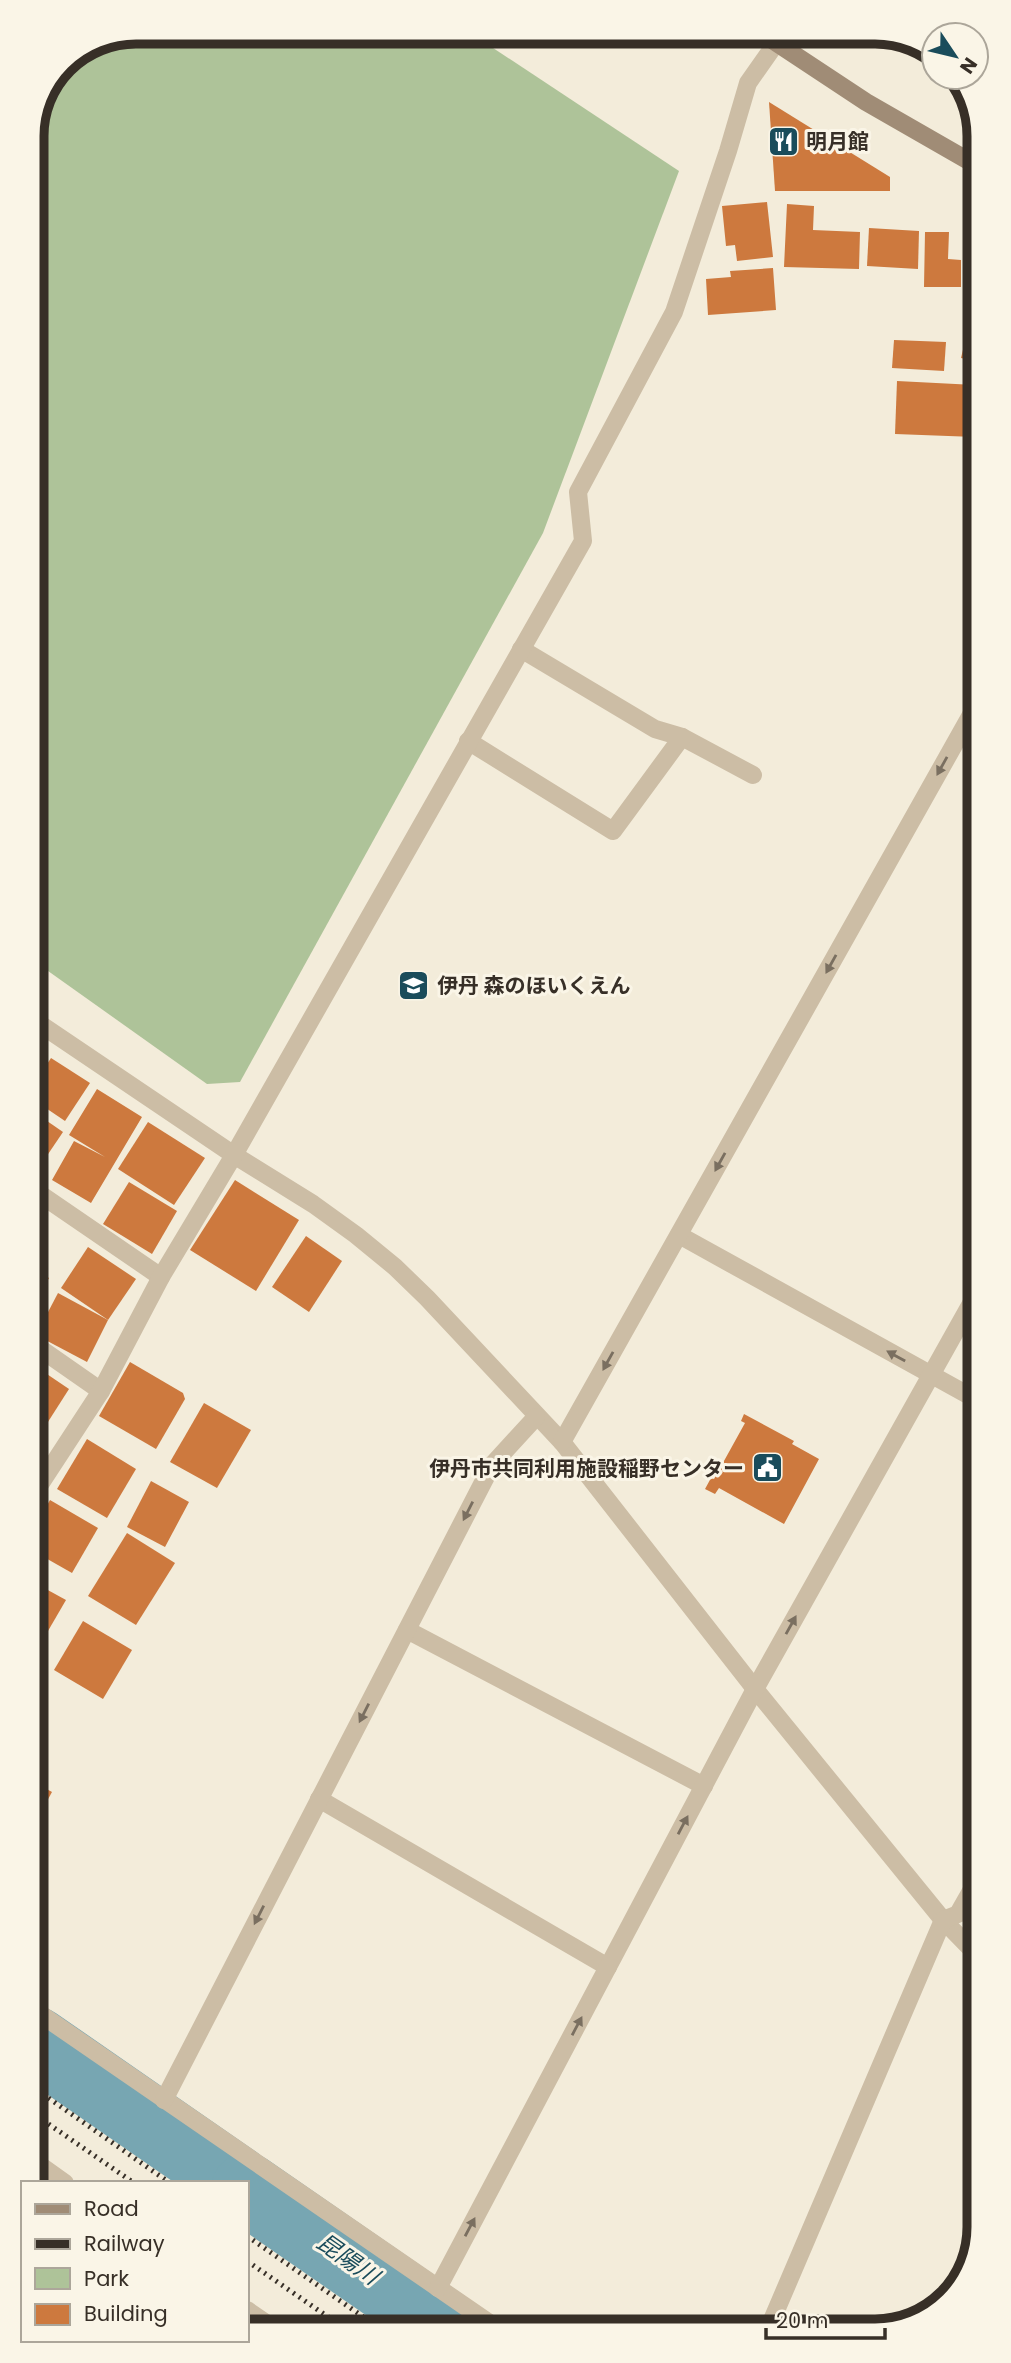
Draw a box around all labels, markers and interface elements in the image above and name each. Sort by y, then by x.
north arrow [920,21,990,91]
text: N [953,52,984,79]
restaurant icon: 明月館 [766,124,800,158]
place label: 明月館 [806,127,869,156]
one-way arrow [936,756,948,775]
one-way arrow [825,954,837,974]
school or university icon: 伊丹 森のほいくえん [397,968,431,1002]
place label: 伊丹 森のほいくえん [437,971,630,1000]
one-way arrow [714,1153,726,1172]
one-way arrow [886,1350,905,1362]
one-way arrow [602,1351,614,1370]
public building icon: 伊丹市共同利用施設稲野センター [750,1451,784,1485]
place label: 伊丹市共同利用施設稲野センター [429,1454,744,1483]
one-way arrow [463,1501,474,1521]
one-way arrow [785,1615,797,1635]
one-way arrow [358,1703,369,1723]
one-way arrow [677,1815,689,1835]
one-way arrow [254,1905,265,1925]
one-way arrow [570,2016,582,2036]
legend [21,2181,248,2342]
text: Road [84,2194,139,2223]
one-way arrow [464,2217,476,2237]
water label: 昆陽川 [311,2226,388,2294]
text: Railway [84,2229,165,2258]
text: Park [84,2264,129,2293]
scale bar [766,2296,885,2340]
text: Building [84,2299,168,2328]
text: 20 m [776,2306,829,2335]

